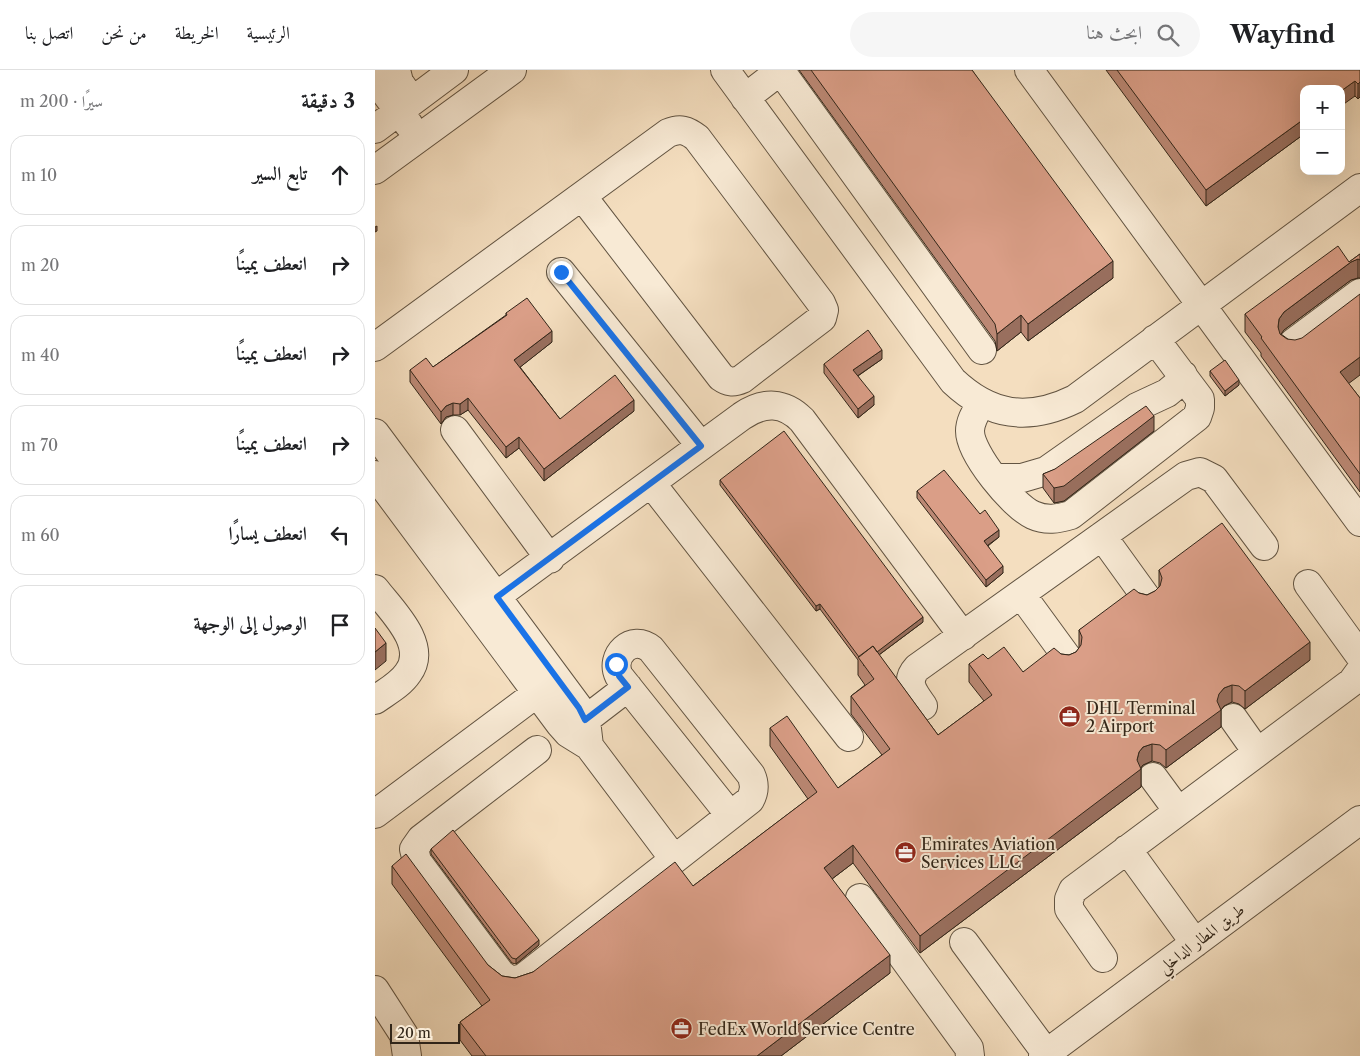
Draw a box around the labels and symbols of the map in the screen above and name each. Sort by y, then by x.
route end [550,261,573,284]
route start [605,653,628,676]
place label: DHL Terminal 2 Airport [1086,698,1196,736]
office icon: DHL Terminal 2 Airport [1058,705,1082,729]
place label: Emirates Aviation Services LLC [921,834,1055,872]
office icon: Emirates Aviation Services LLC [893,841,917,865]
street label: طريق المطار الداخلي [1154,899,1252,982]
office icon: FedEx World Service Centre [670,1017,694,1041]
place label: FedEx World Service Centre [698,1019,915,1039]
scale bar [390,1021,460,1044]

